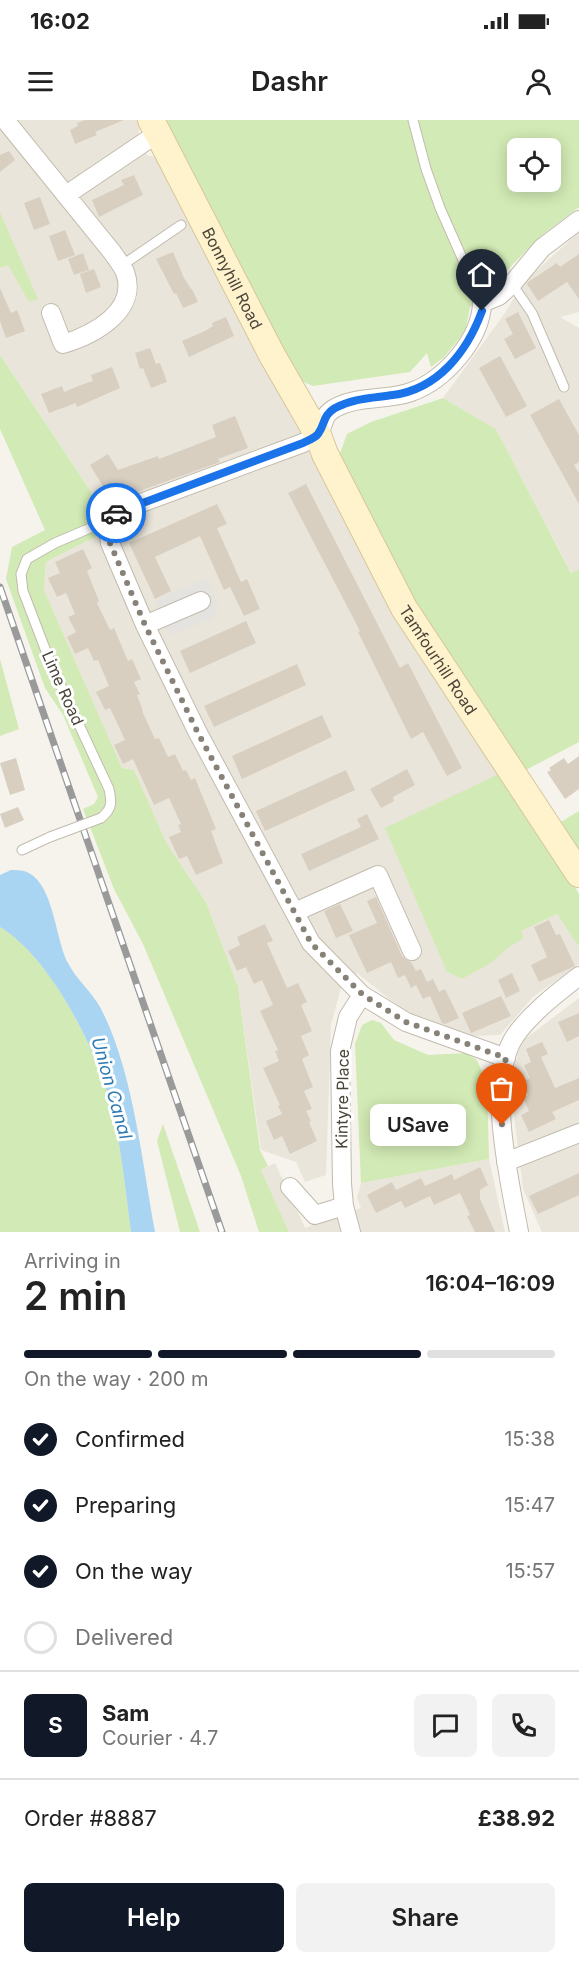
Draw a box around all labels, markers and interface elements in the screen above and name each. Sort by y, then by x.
text: 16:02 [30,8,90,34]
icon: menu [24,65,57,98]
text: Dashr [251,65,328,98]
icon: person [522,65,555,98]
map controls [507,138,561,192]
button: locate [507,138,561,192]
street label: Bonnyhill Road [198,224,267,333]
pin [456,249,507,311]
icon: home [465,258,498,291]
courier [86,483,146,543]
icon: car [100,497,133,530]
street label: Tamfourhill Road [395,601,481,718]
street label: Lime Road [38,648,88,728]
water label: Union Canal [87,1035,137,1142]
street label: Kintyre Place [331,1049,353,1149]
pin [476,1063,527,1125]
icon: bag [485,1072,518,1105]
callout: USave [370,1104,466,1146]
text: USave [387,1113,449,1137]
text: Arriving in [24,1249,121,1273]
text: 16:04–16:09 [425,1270,555,1296]
text: 2 min [24,1272,127,1319]
text: On the way · 200 m [24,1367,209,1391]
icon: check [24,1423,57,1456]
text: Confirmed [75,1426,185,1452]
text: 15:38 [504,1427,555,1451]
icon: check [24,1489,57,1522]
text: Preparing [75,1492,176,1518]
text: 15:47 [505,1493,555,1517]
icon: check [24,1555,57,1588]
text: On the way [75,1558,193,1584]
text: 15:57 [505,1559,555,1583]
text: Delivered [75,1624,173,1650]
button: chat [414,1694,477,1757]
button: phone [492,1694,555,1757]
text: Sam [102,1700,149,1726]
text: S [48,1712,63,1738]
text: Courier · 4.7 [102,1726,218,1750]
text: Order #8887 [24,1805,157,1831]
text: £38.92 [478,1805,555,1831]
button: Help [24,1883,284,1952]
button: Share [296,1883,555,1952]

